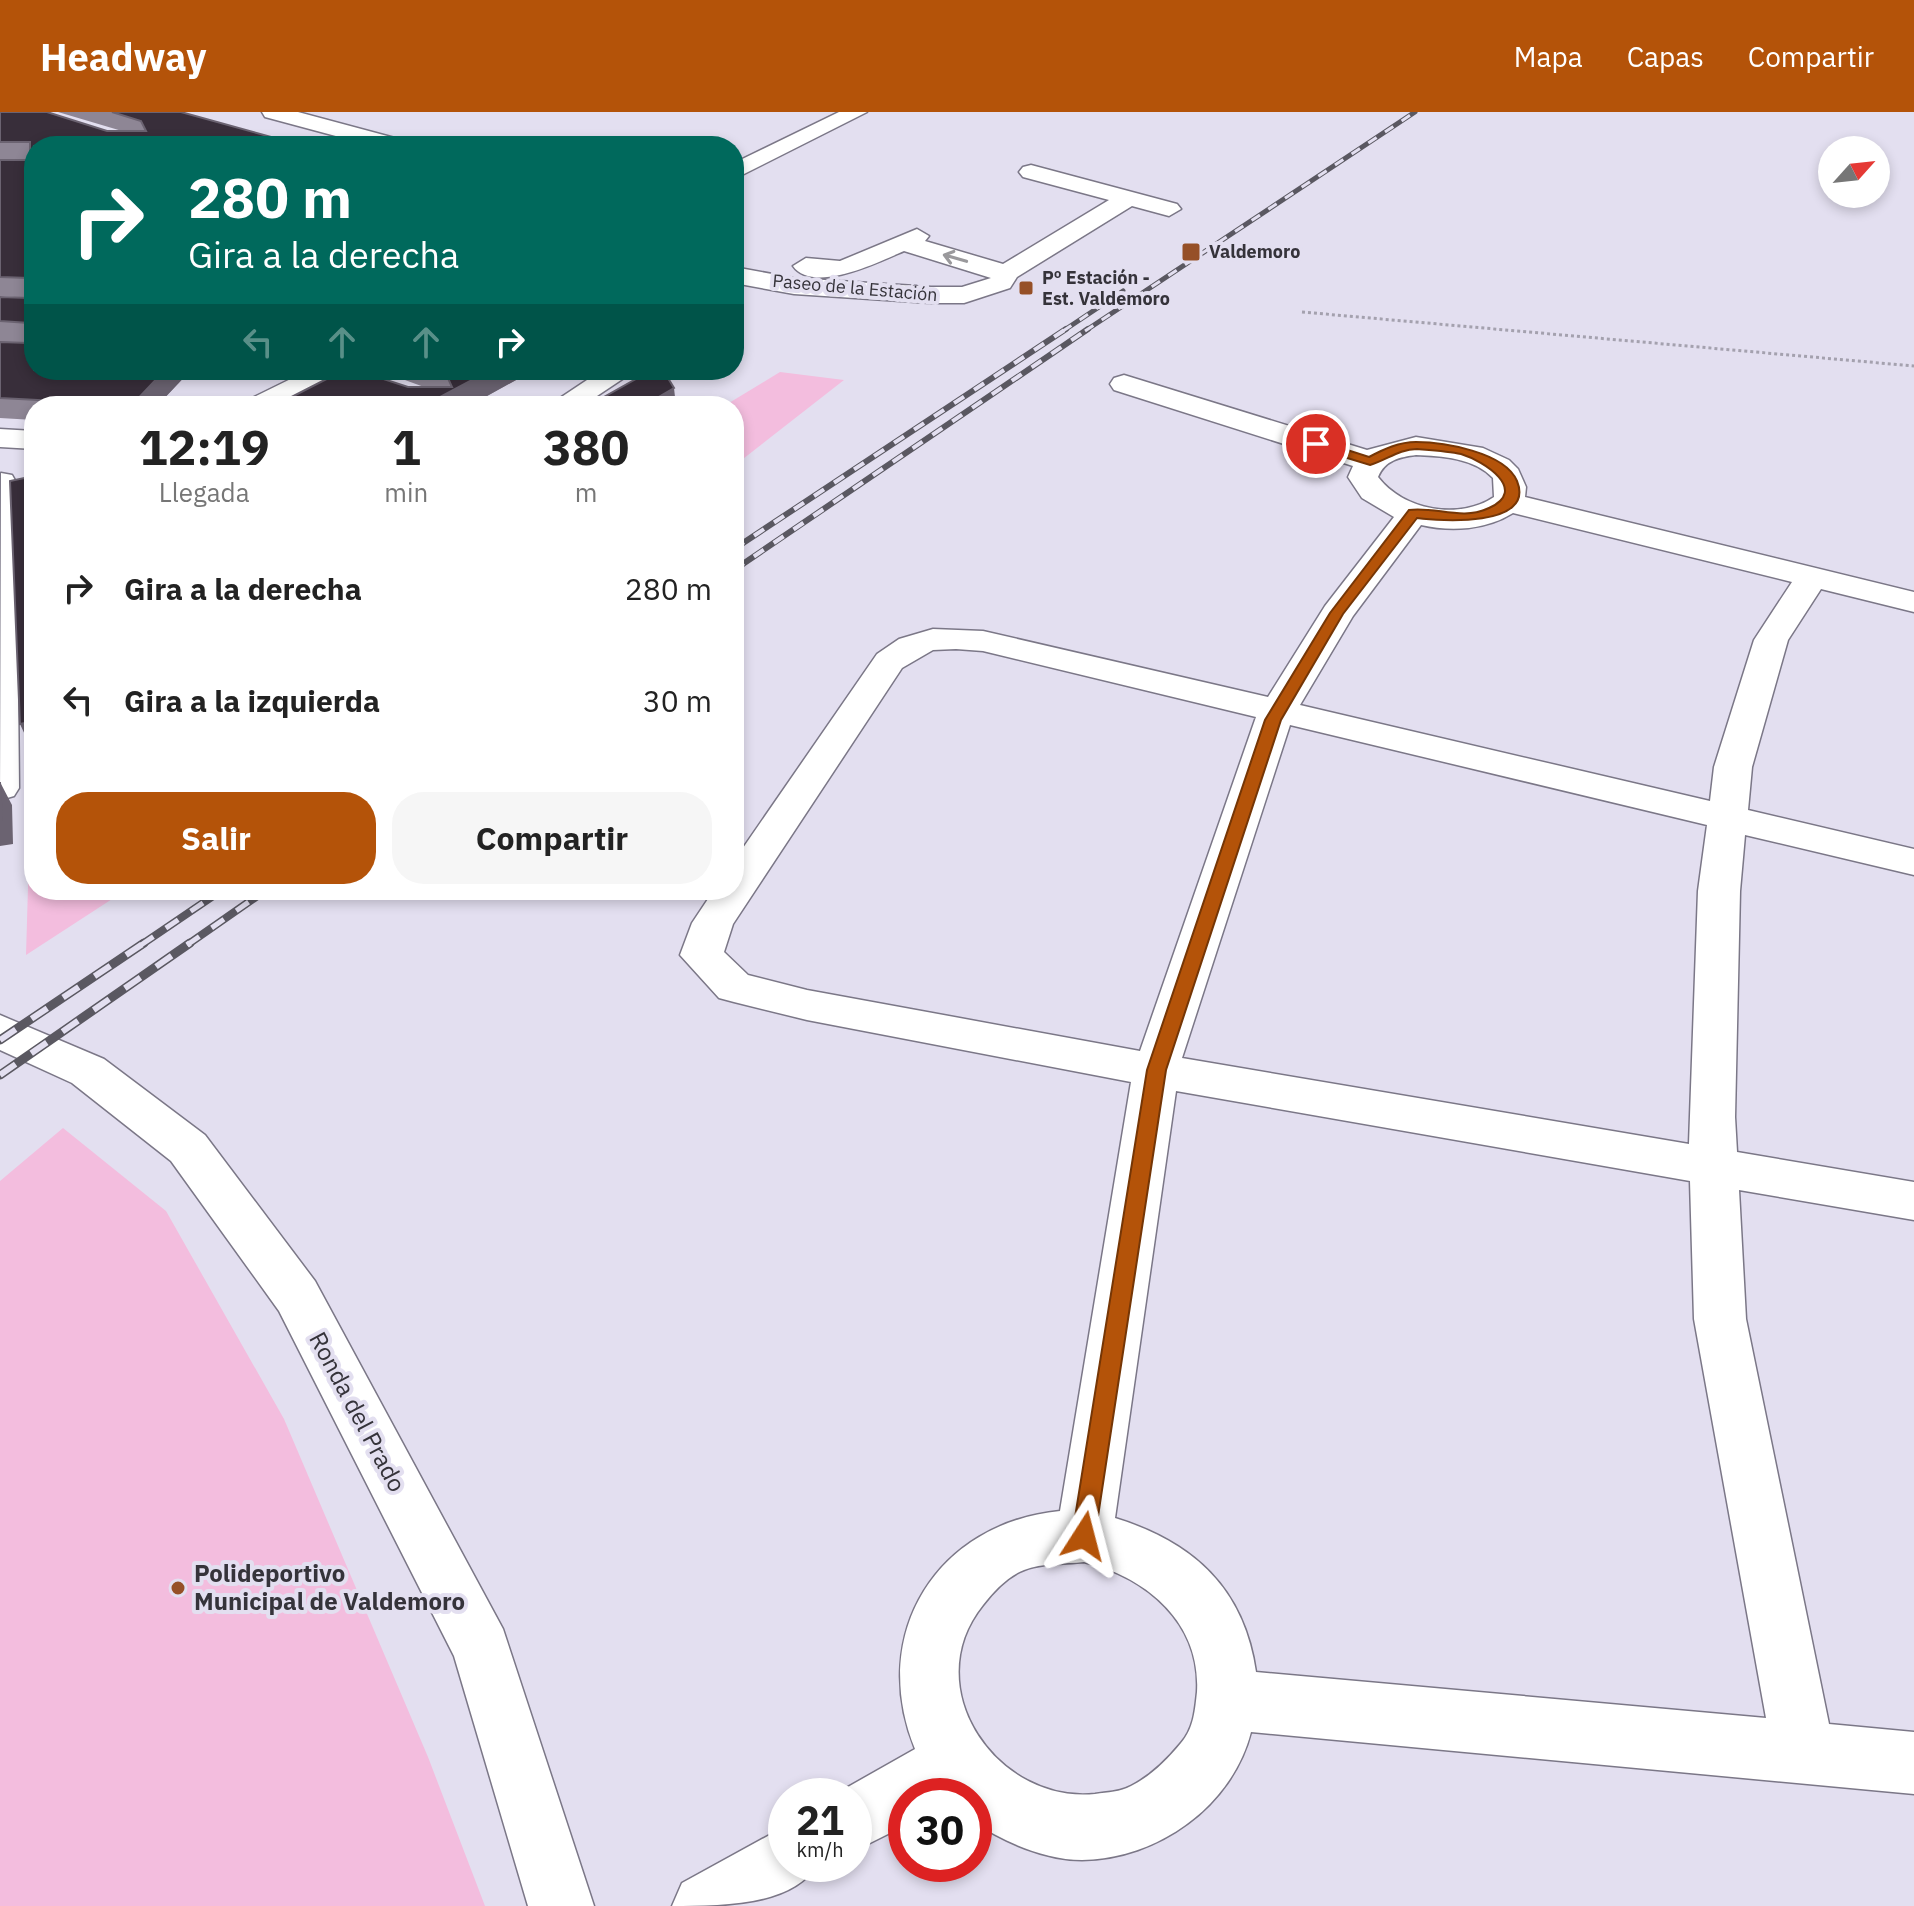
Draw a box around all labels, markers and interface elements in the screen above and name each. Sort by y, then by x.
text: Headway [40,32,207,81]
text: Mapa [1514,38,1583,75]
text: Capas [1627,38,1704,75]
text: Compartir [1748,38,1874,75]
north arrow [1818,136,1890,208]
map controls [1818,136,1890,208]
text: 280 m [188,161,352,233]
icon: right [56,168,160,272]
text: Gira a la derecha [188,231,459,278]
place label: Valdemoro [1209,240,1300,263]
marker: Valdemoro [1180,241,1202,263]
one-way arrow [943,250,969,265]
place label: Pº Estación - Est. Valdemoro [1042,266,1170,310]
street label: Paseo de la Estación [772,269,939,306]
marker: Pº Estación - Est. Valdemoro [1017,279,1035,297]
icon: left [236,320,280,364]
icon: ahead [320,320,364,364]
icon: ahead [404,320,448,364]
icon: right [488,320,532,364]
pin [1282,410,1350,478]
text: 12:19 [139,416,270,478]
text: 1 [392,416,421,478]
text: 380 [543,416,629,478]
icon: arrive [1294,422,1338,466]
text: Llegada [159,475,250,509]
text: min [384,475,428,509]
text: m [575,475,597,509]
icon: right [56,566,100,610]
text: Gira a la derecha [124,569,362,608]
text: 280 m [625,569,712,608]
icon: left [56,678,100,722]
text: Gira a la izquierda [124,681,380,720]
text: 30 m [643,681,712,720]
button: Salir [56,792,376,884]
button: Compartir [392,792,712,884]
street label: Ronda del Prado [302,1326,414,1497]
position arrow [1042,1494,1126,1578]
place label: Polideportivo Municipal de Valdemoro [194,1557,465,1617]
marker: Polideportivo Municipal de Valdemoro [169,1579,187,1597]
speed limit sign: 30 [888,1778,992,1882]
text: 21 [796,1794,844,1846]
text: km/h [796,1836,844,1863]

